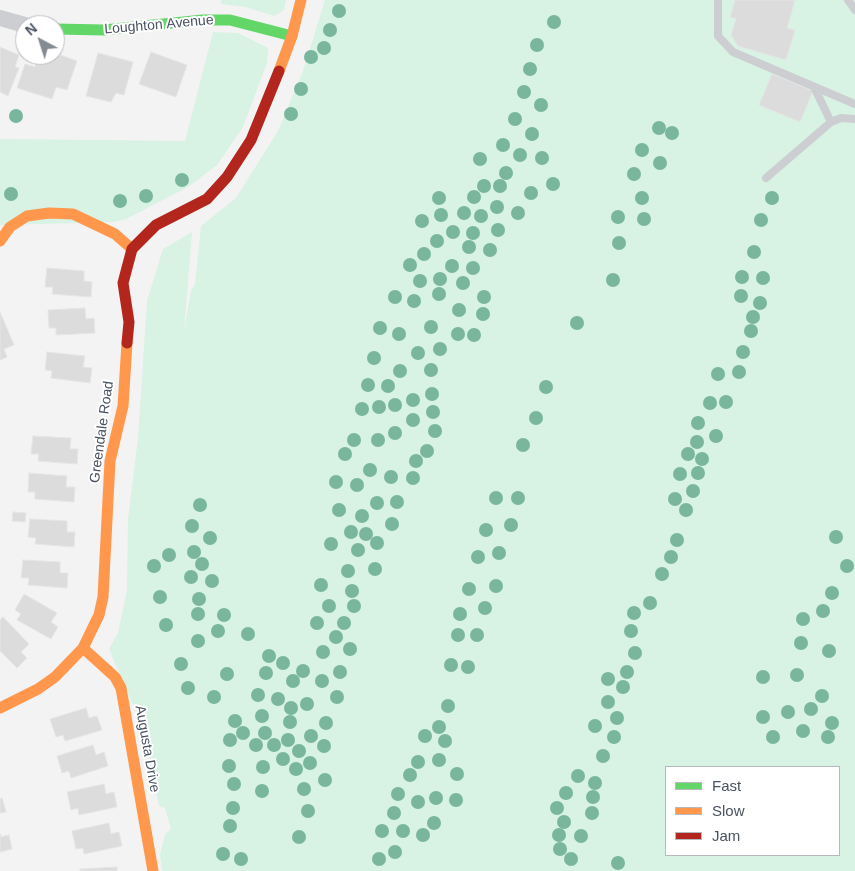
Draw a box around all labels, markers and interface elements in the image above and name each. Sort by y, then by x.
street label: Loughton Avenue [104,12,214,38]
north arrow [15,15,65,65]
text: N [22,20,40,39]
street label: Greendale Road [87,380,117,484]
street label: Augusta Drive [131,704,163,794]
legend [665,766,840,856]
text: Fast [712,777,741,794]
text: Slow [712,802,745,819]
text: Jam [712,827,740,844]

